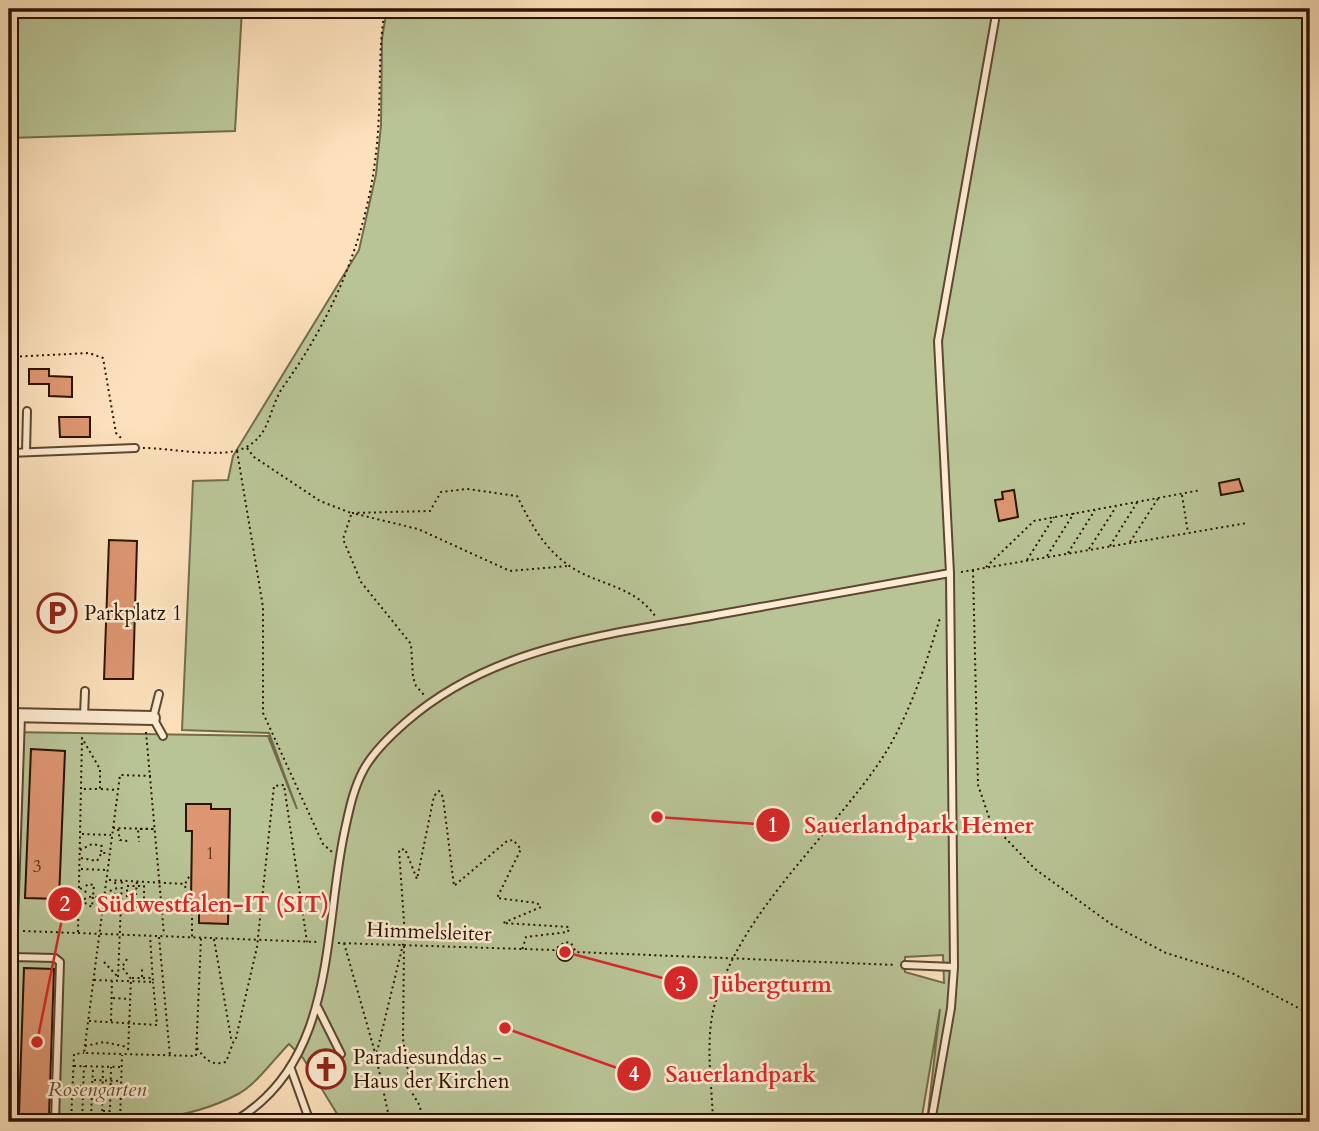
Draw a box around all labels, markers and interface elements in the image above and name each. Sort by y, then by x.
parking icon: Parkplatz 1 [36,592,78,634]
place label: Parkplatz 1 [84,599,182,628]
callout: Sauerlandpark Hemer [755,803,1048,847]
text: Sauerlandpark Hemer [804,810,1035,841]
text: 1 [768,811,778,840]
house number: 1 [205,841,215,866]
house number: 3 [32,854,42,879]
callout: Südwestfalen-IT (SIT) [47,882,343,926]
text: Südwestfalen-IT (SIT) [97,889,329,920]
text: 2 [60,890,71,919]
street label: Himmelsleiter [366,915,493,949]
callout: Jübergturm [663,961,846,1005]
text: Jübergturm [709,969,833,1000]
text: 3 [676,970,686,999]
place label: Paradiesunddas - Haus der Kirchen [353,1043,510,1096]
church icon: Paradiesunddas - Haus der Kirchen [305,1048,347,1090]
callout: Sauerlandpark [616,1052,830,1096]
text: Sauerlandpark [666,1059,817,1090]
text: 4 [629,1060,640,1089]
park label: Rosengarten [48,1075,147,1104]

